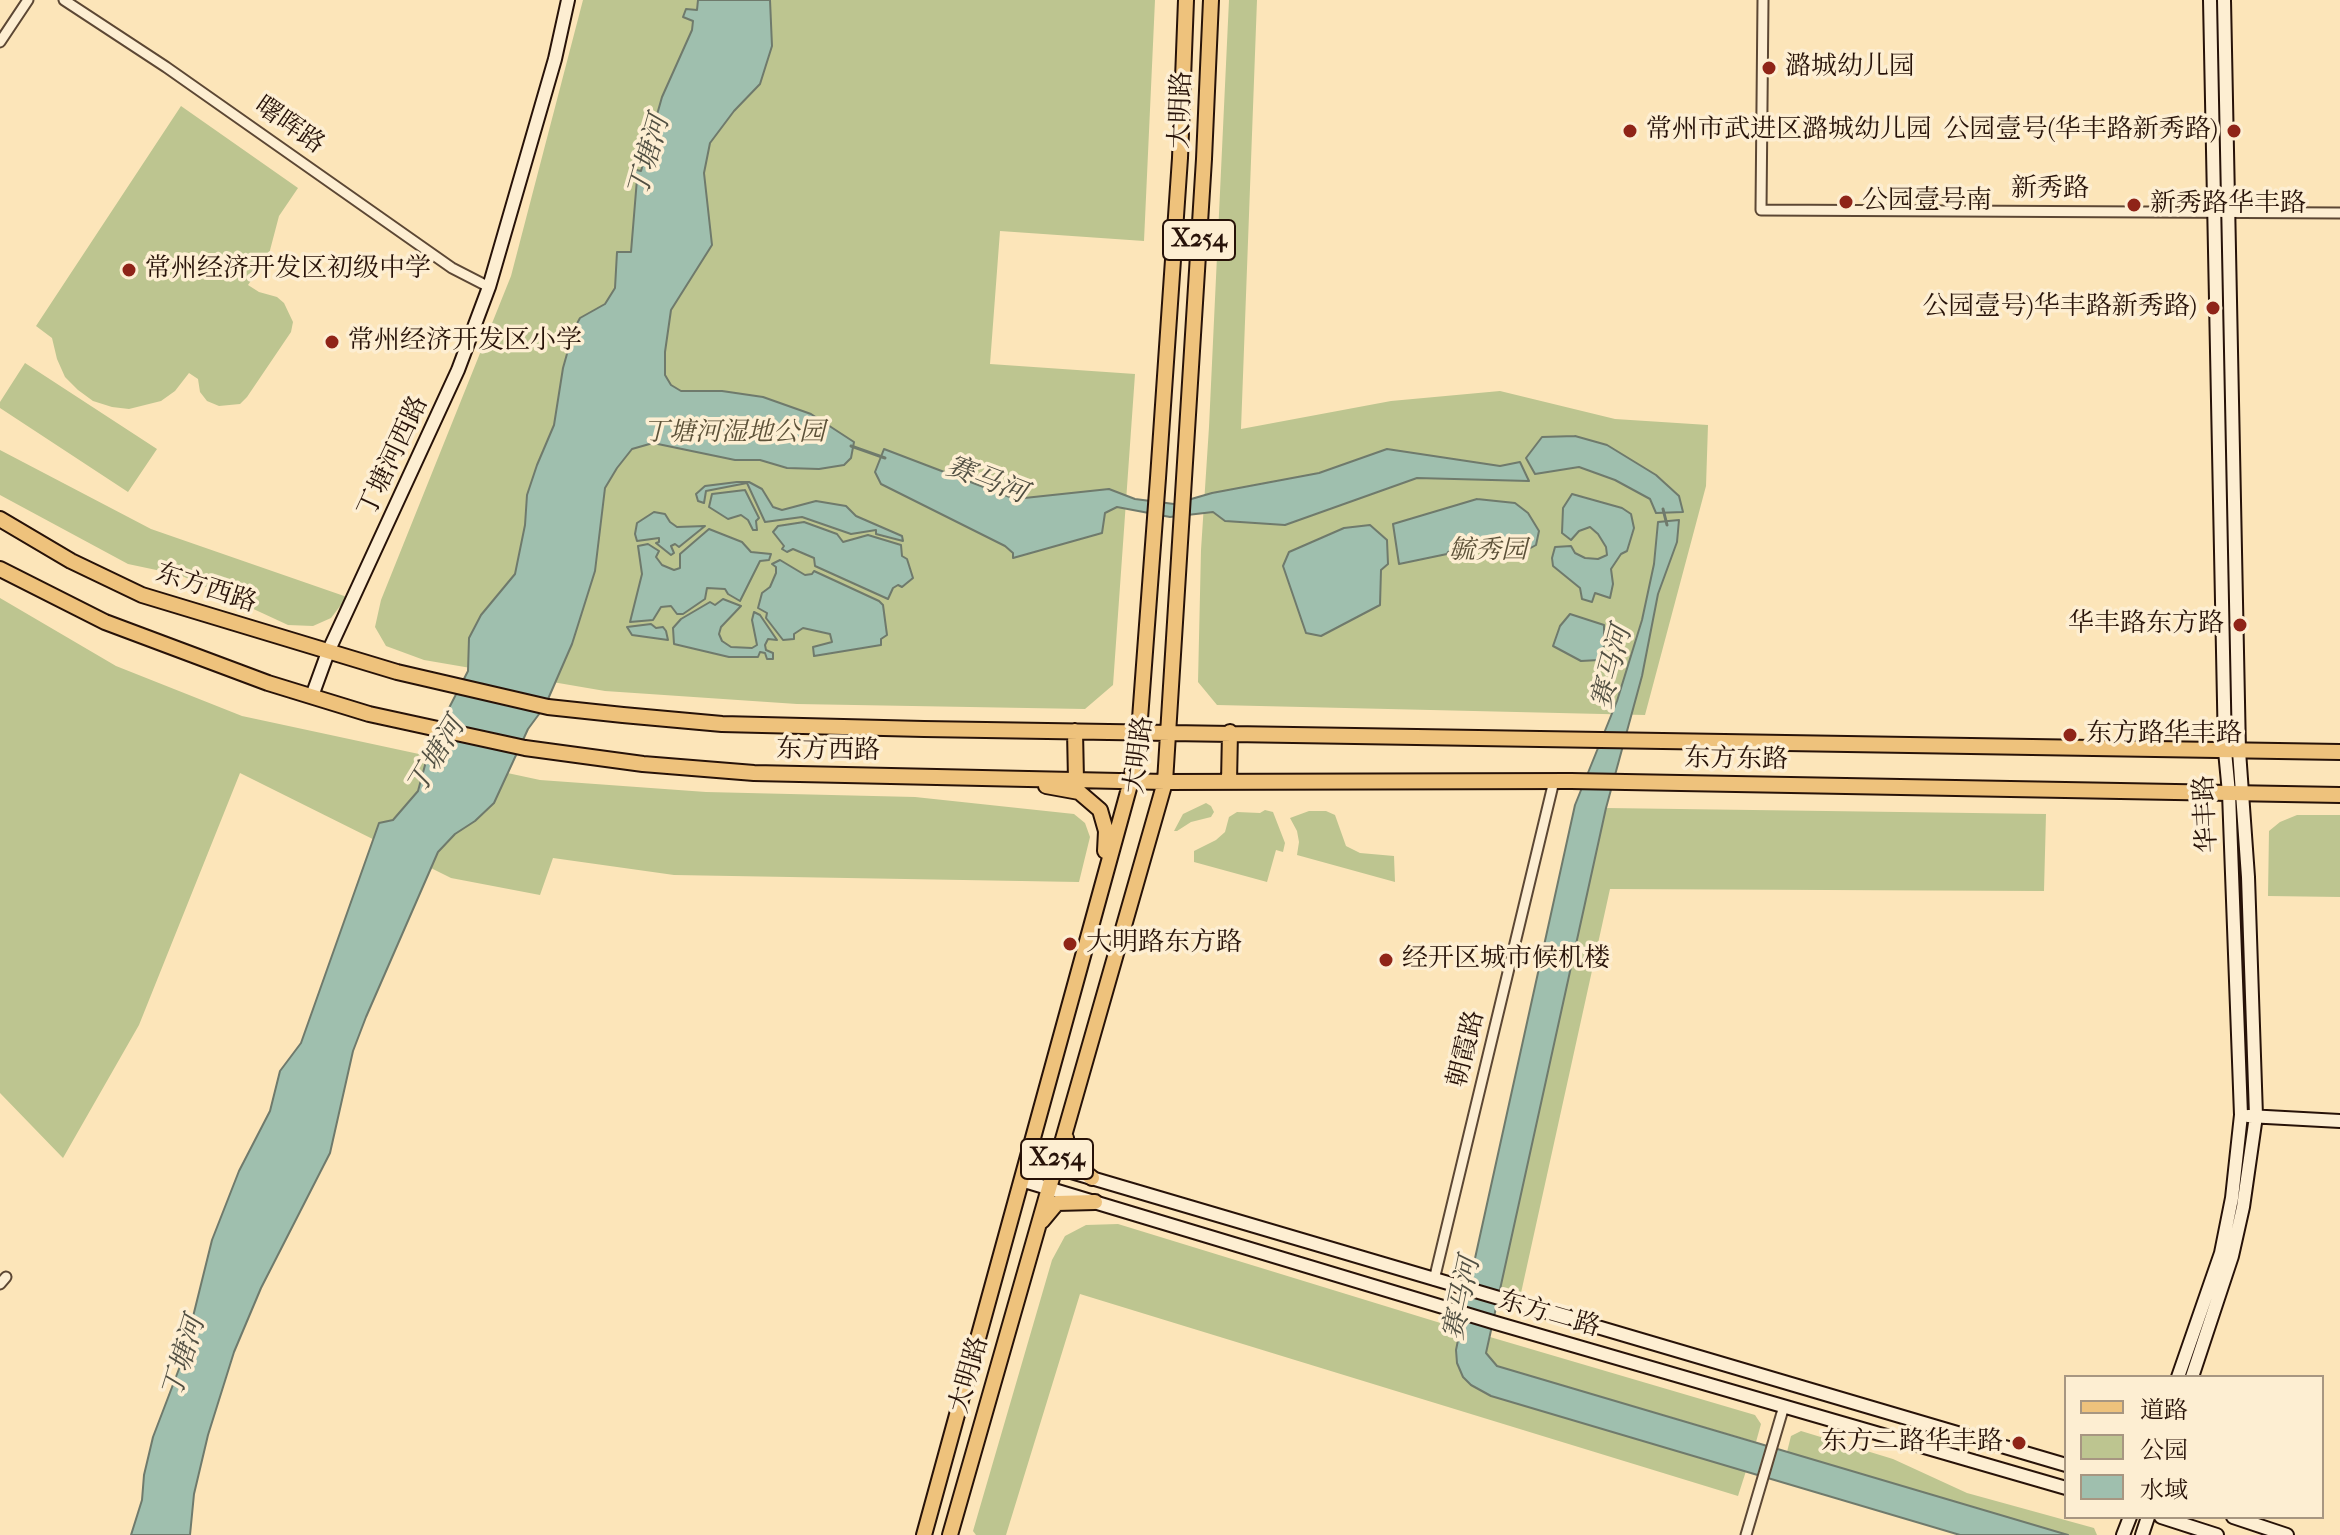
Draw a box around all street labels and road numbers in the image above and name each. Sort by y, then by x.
street label: 大明路 [1165,70,1199,150]
street label: 曙晖路 [248,91,330,161]
street label: 新秀路 [2011,174,2089,206]
road number: X254 [1163,220,1235,260]
street label: 丁塘河西路 [352,391,436,523]
street label: 东方西路 [152,558,260,620]
street label: 大明路 [1120,714,1160,796]
street label: 东方西路 [776,734,880,768]
street label: 东方东路 [1684,743,1788,777]
street label: 华丰路 [2189,774,2225,854]
street label: 朝霞路 [1442,1007,1492,1091]
road number: X254 [1021,1139,1093,1179]
street label: 东方二路 [1495,1286,1603,1344]
street label: 大明路 [944,1333,996,1417]

